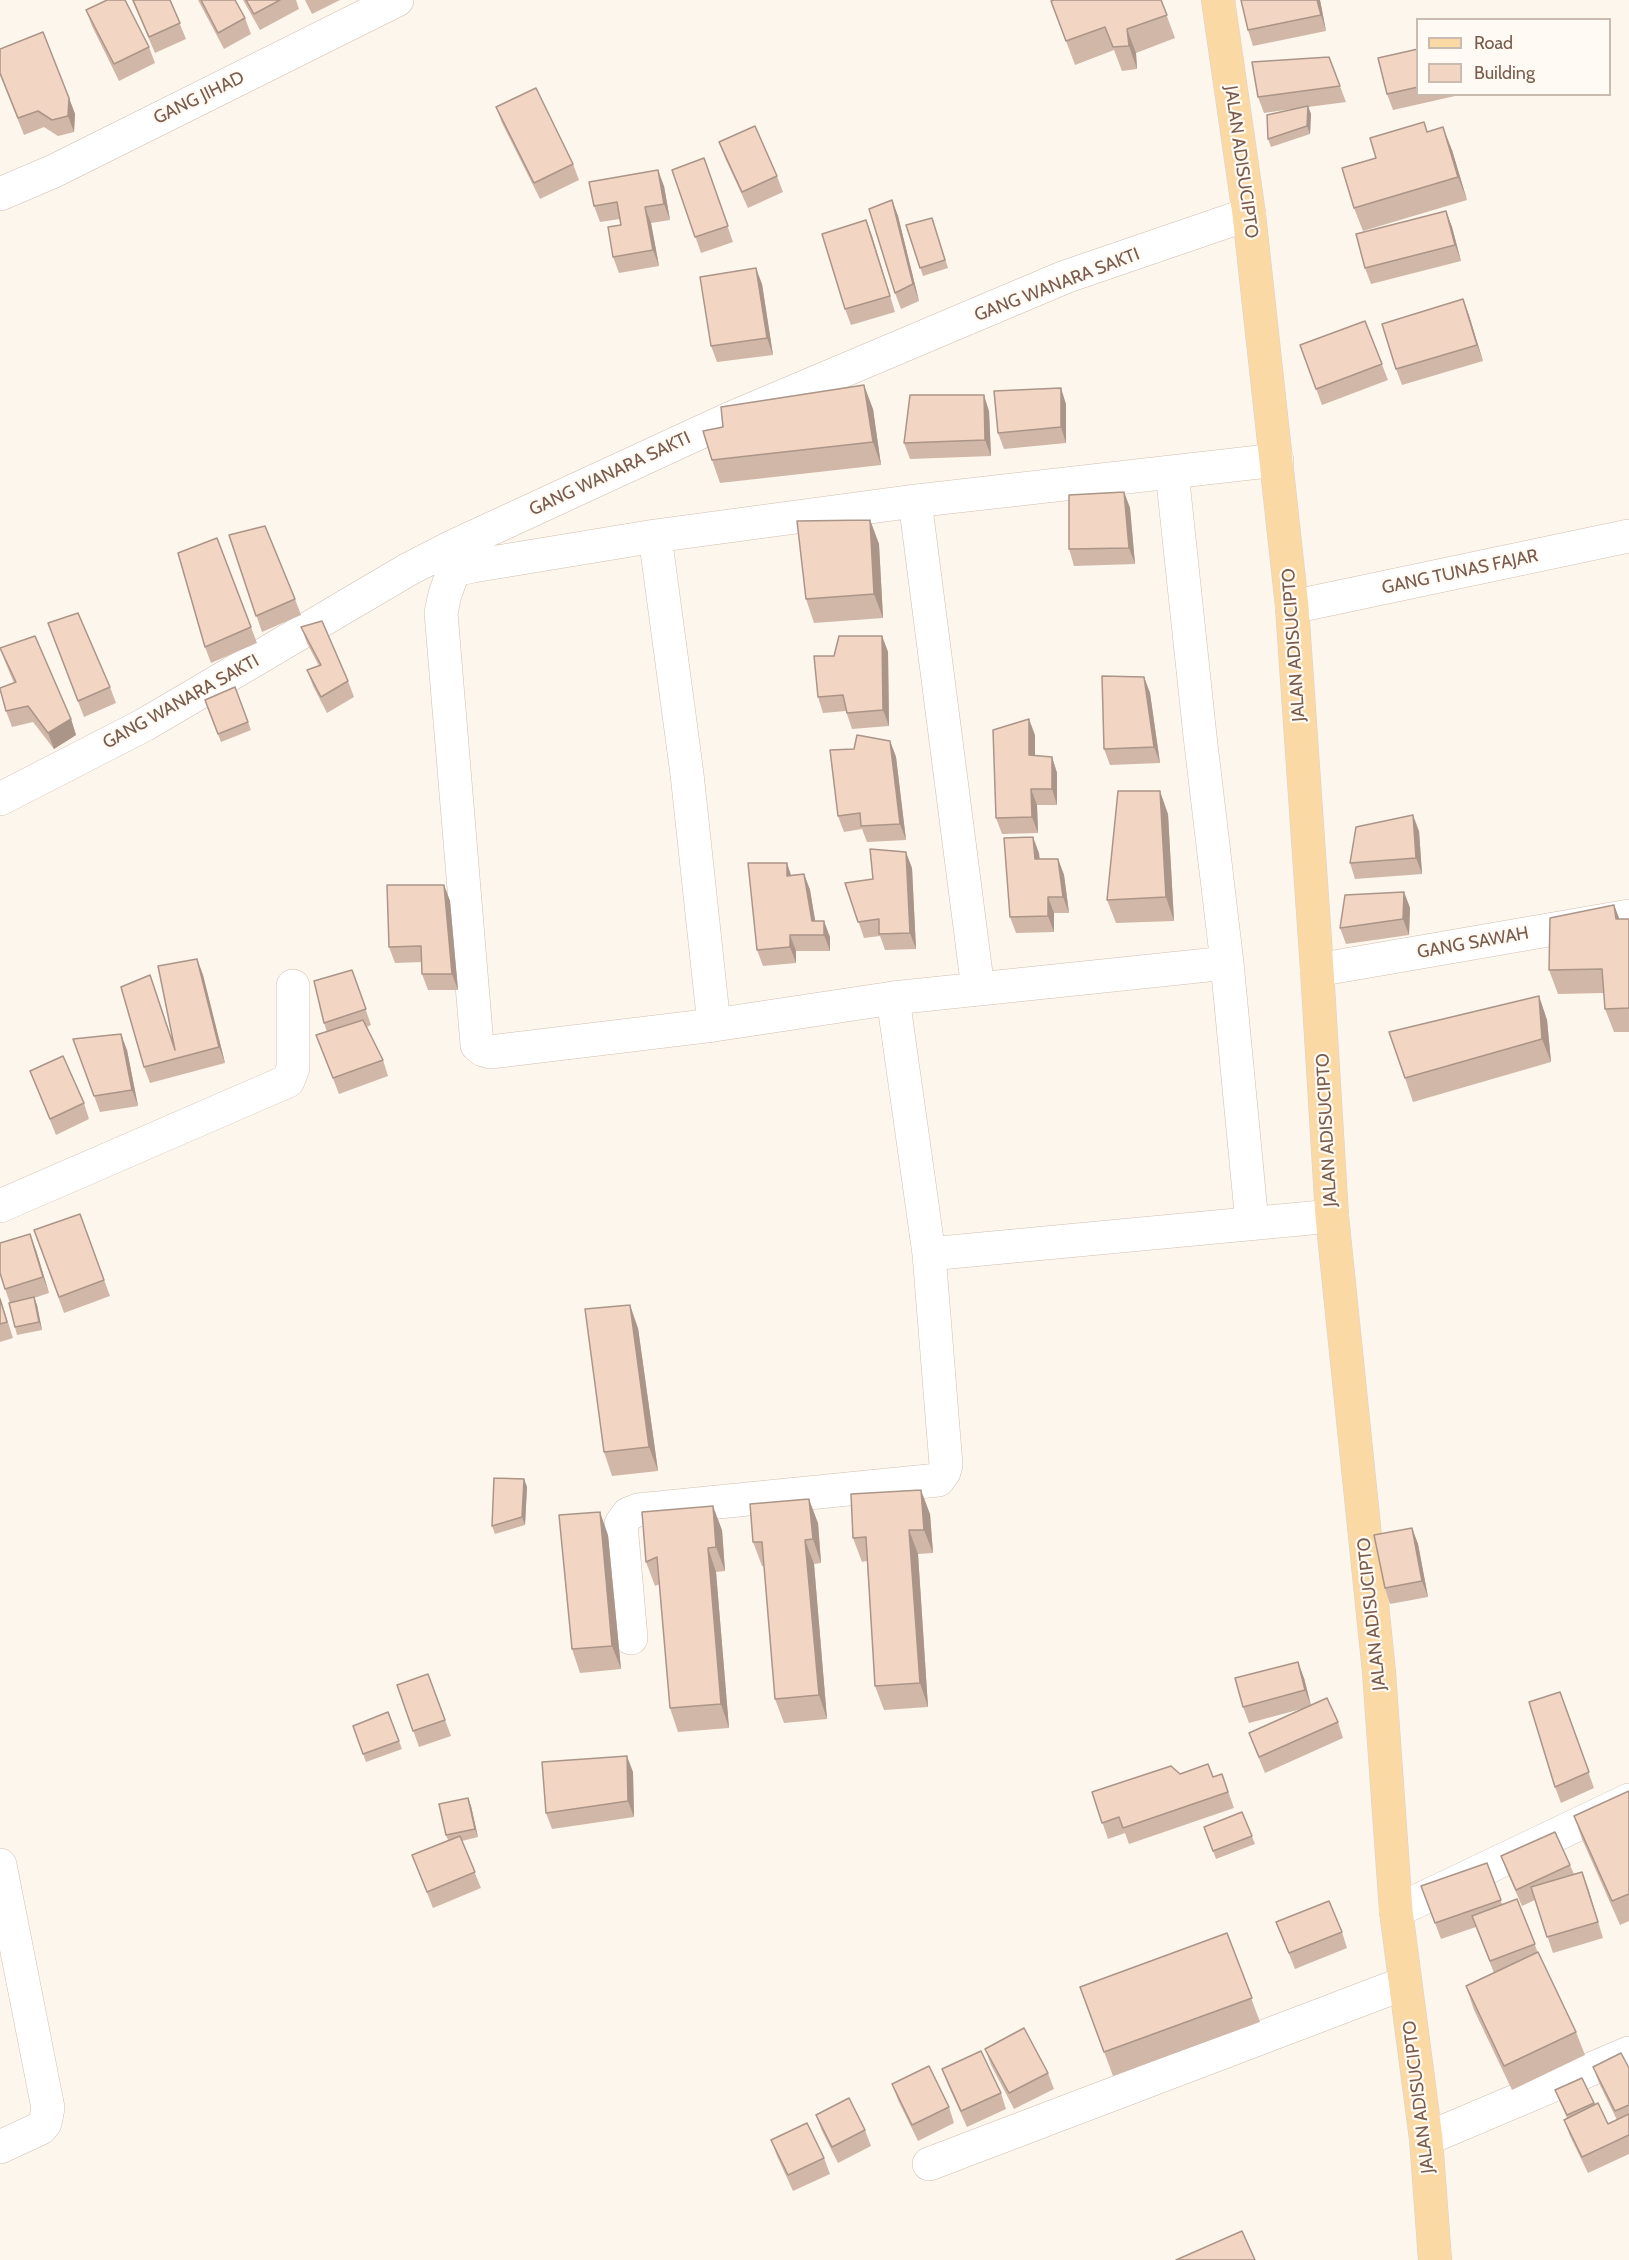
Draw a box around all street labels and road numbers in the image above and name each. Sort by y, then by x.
street label: GANG JIHAD [150,67,248,129]
street label: JALAN ADISUCIPTO [1220,84,1262,240]
street label: GANG WANARA SAKTI [971,244,1143,326]
street label: GANG WANARA SAKTI [526,427,694,521]
street label: GANG TUNAS FAJAR [1380,545,1540,599]
street label: JALAN ADISUCIPTO [1278,568,1310,722]
street label: GANG WANARA SAKTI [99,650,263,754]
street label: GANG SAWAH [1415,923,1531,963]
street label: JALAN ADISUCIPTO [1312,1053,1342,1207]
street label: JALAN ADISUCIPTO [1353,1536,1391,1692]
street label: JALAN ADISUCIPTO [1399,2019,1439,2175]

